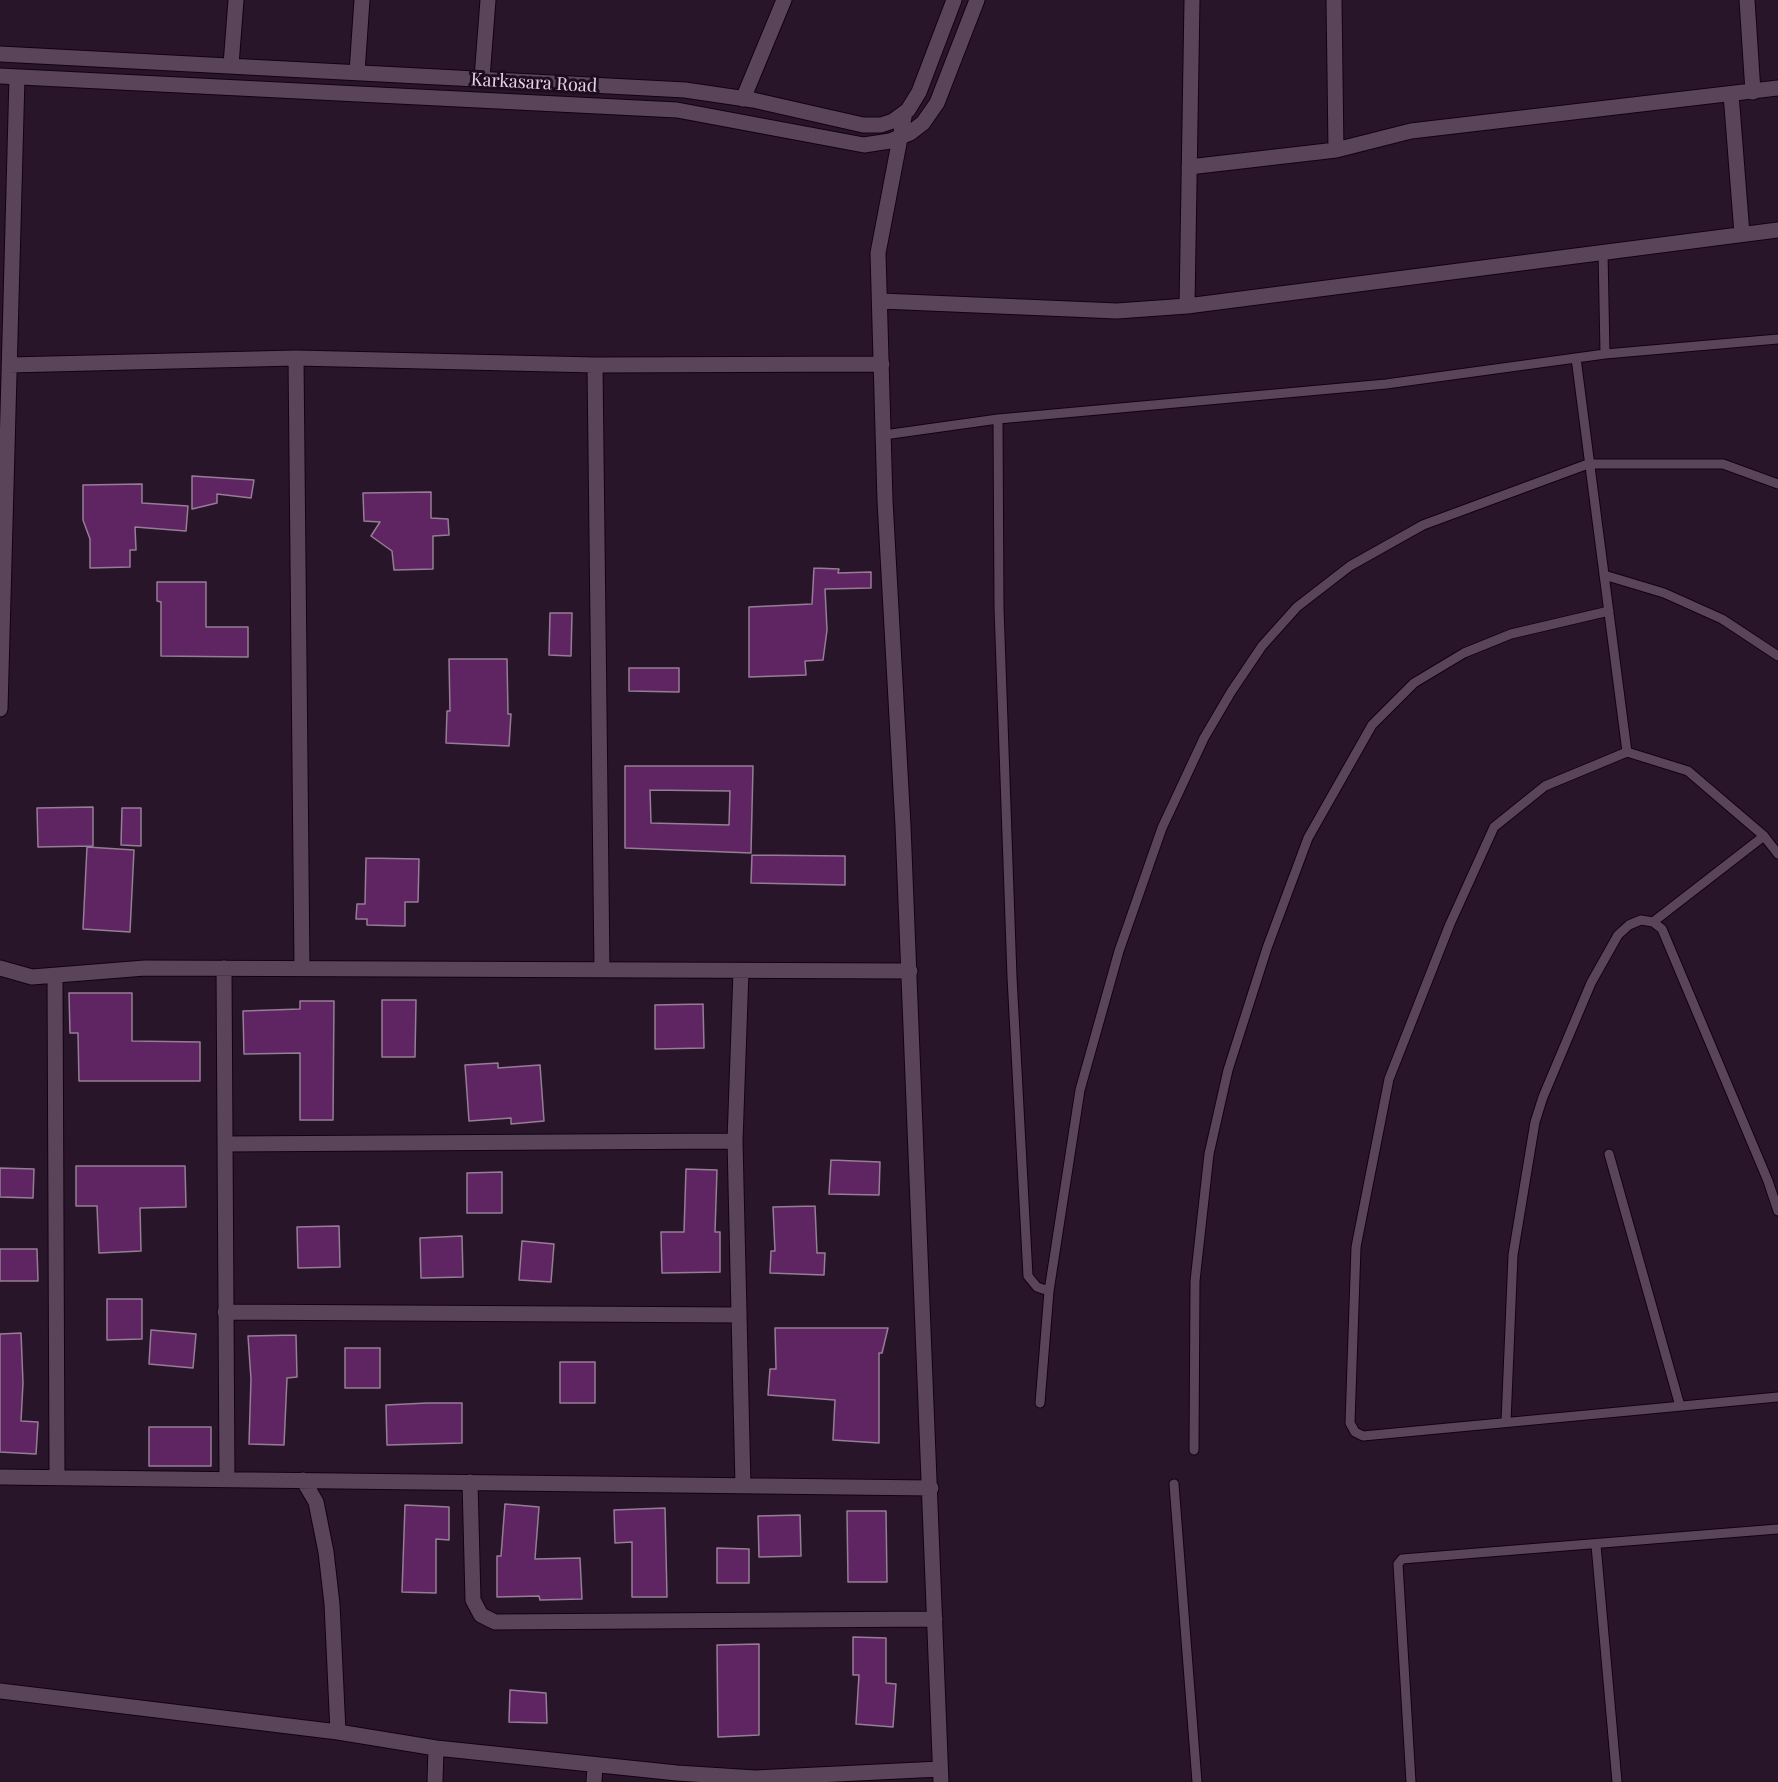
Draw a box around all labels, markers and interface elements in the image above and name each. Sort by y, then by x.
street label: Karkasara Road [470,69,598,97]

